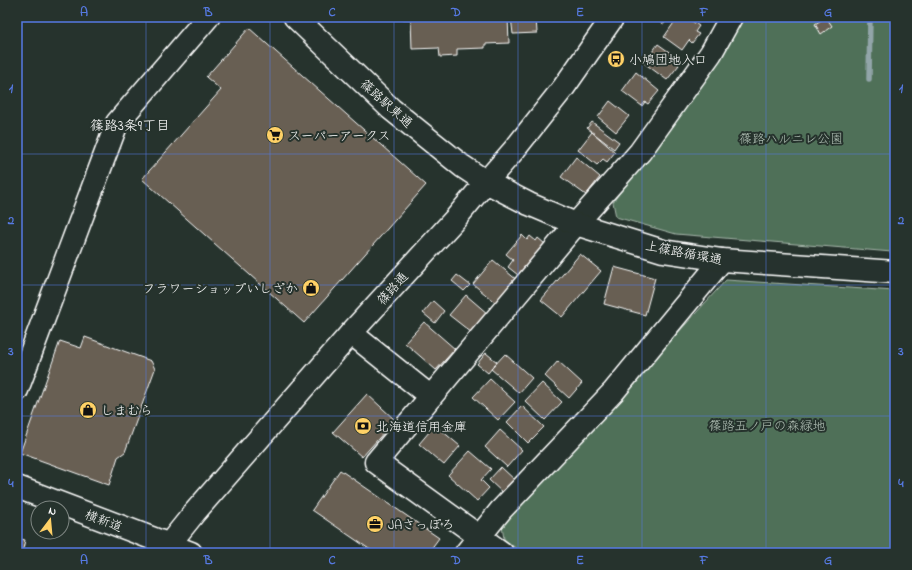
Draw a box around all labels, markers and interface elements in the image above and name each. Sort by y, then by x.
text: A [80,3,88,22]
text: B [203,3,213,22]
text: C [328,3,336,22]
text: D [450,3,461,22]
text: E [576,3,584,22]
text: F [699,3,709,22]
text: G [824,3,832,22]
bus stop icon: 小鳩団地入口 [606,49,626,69]
place label: 小鳩団地入口 [629,51,707,70]
street label: 篠路駅東通 [355,75,417,133]
text: 1 [9,79,14,98]
text: 1 [899,79,904,98]
district label: 篠路3条9丁目 [90,116,170,137]
supermarket icon: スーパーアークス [265,125,285,145]
place label: スーパーアークス [288,127,390,146]
park label: 篠路ハルニレ公園 [739,130,843,149]
text: 2 [7,211,15,230]
text: 2 [897,211,905,230]
street label: 上篠路循環通 [644,237,724,270]
street label: 篠路通 [373,268,413,310]
shop icon: フラワーショップいしざか [301,278,321,298]
place label: フラワーショップいしざか [143,280,298,299]
text: 3 [7,342,14,361]
text: 3 [897,342,904,361]
shop icon: しまむら [78,400,98,420]
place label: しまむら [101,402,153,421]
bank icon: 北海道信用金庫 [353,416,373,436]
park label: 篠路五ノ戸の森緑地 [708,417,826,436]
place label: 北海道信用金庫 [376,418,467,437]
text: 4 [7,474,14,493]
text: 4 [897,474,904,493]
north arrow [30,500,70,540]
text: N [47,503,58,520]
street label: 横新道 [82,506,125,537]
office icon: JAさっぽろ [365,514,385,534]
place label: JAさっぽろ [388,516,454,535]
text: A [80,551,88,570]
text: B [203,551,213,570]
text: C [328,551,336,570]
text: D [450,551,461,570]
text: E [576,551,584,570]
text: F [699,551,709,570]
text: G [824,551,832,570]

